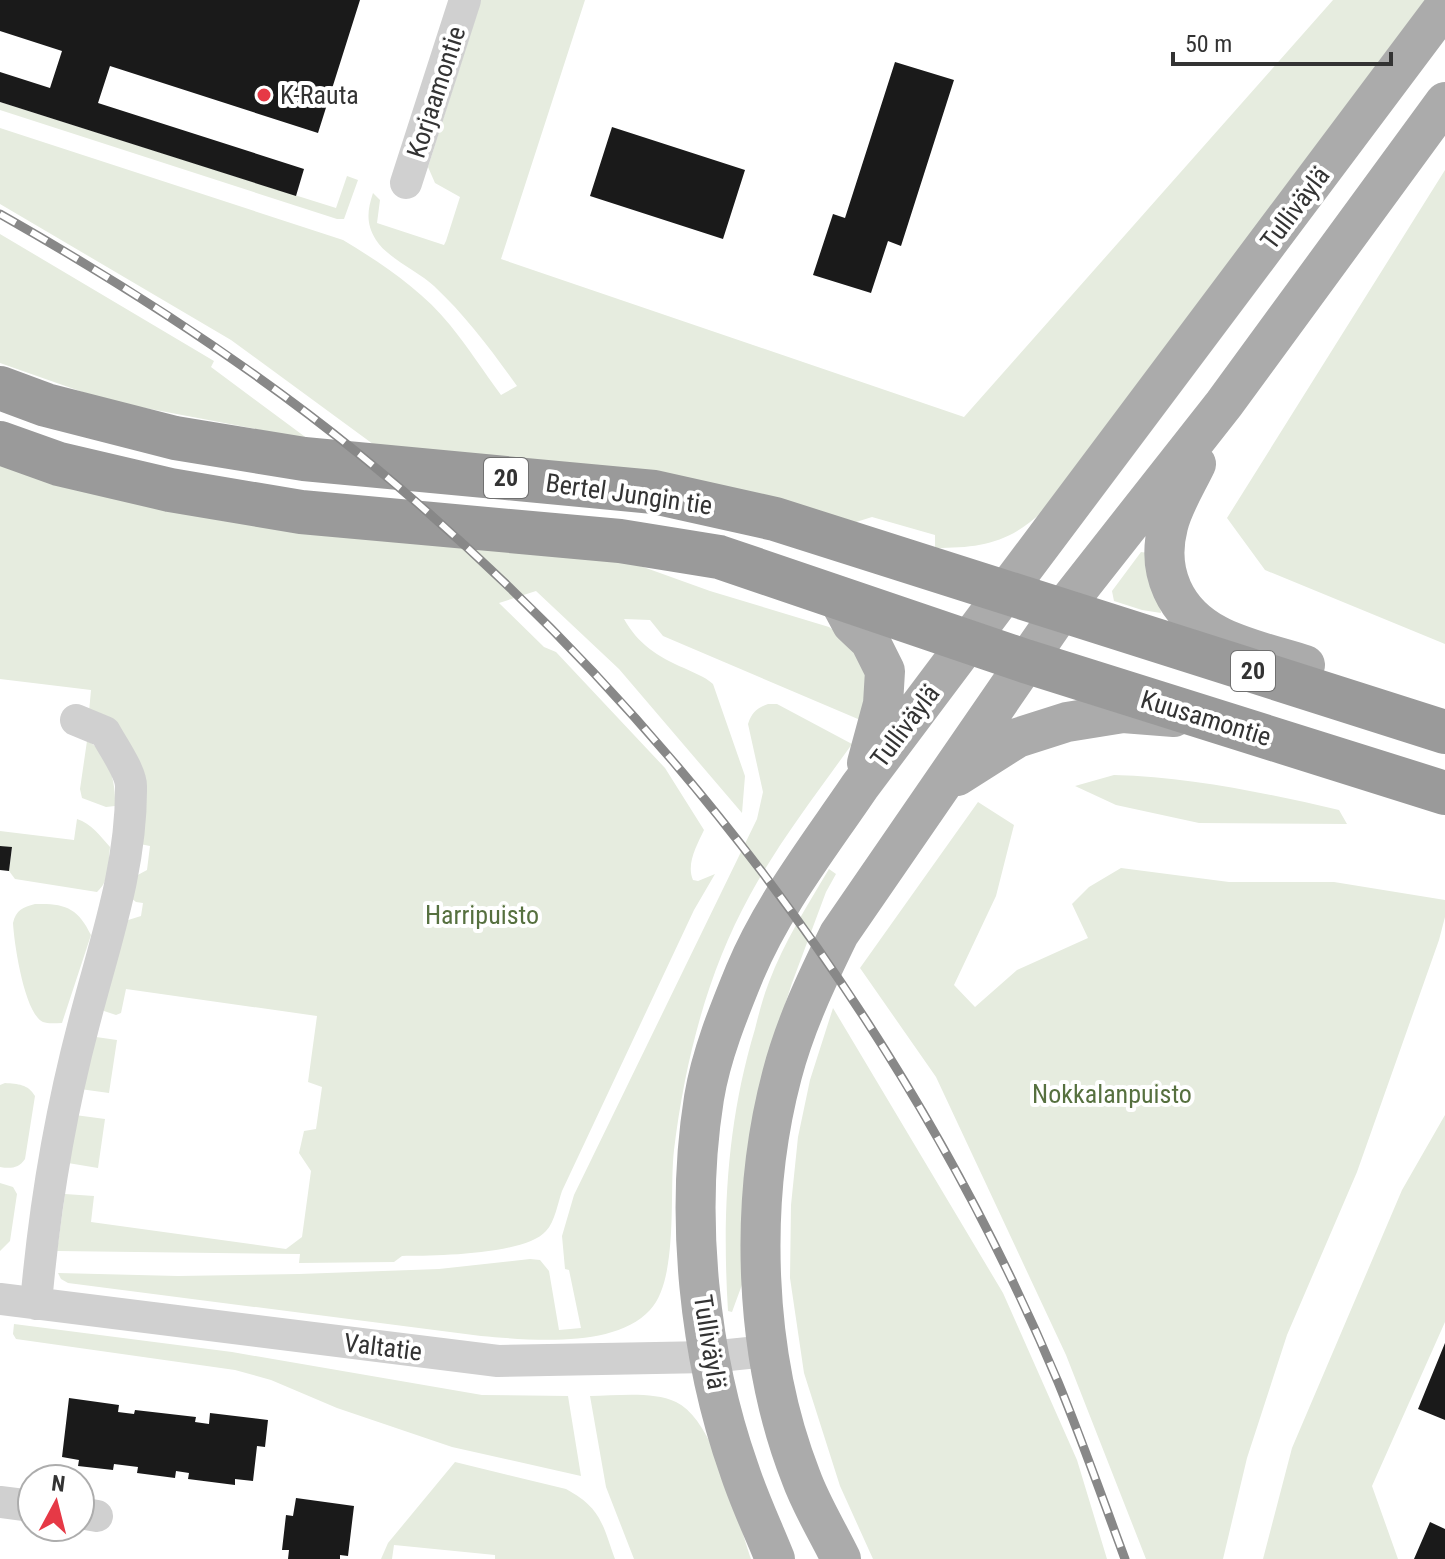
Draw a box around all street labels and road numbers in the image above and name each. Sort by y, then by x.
street label: Korjaamontie [401,22,471,162]
street label: Tulliväylä [1254,161,1336,255]
road number: 20 [484,458,528,498]
street label: Bertel Jungin tie [544,467,714,521]
road number: 20 [1231,651,1275,691]
street label: Tulliväylä [864,679,946,773]
street label: Kuusamontie [1137,684,1275,752]
street label: Tulliväylä [688,1293,732,1391]
street label: Valtatie [342,1327,424,1367]

